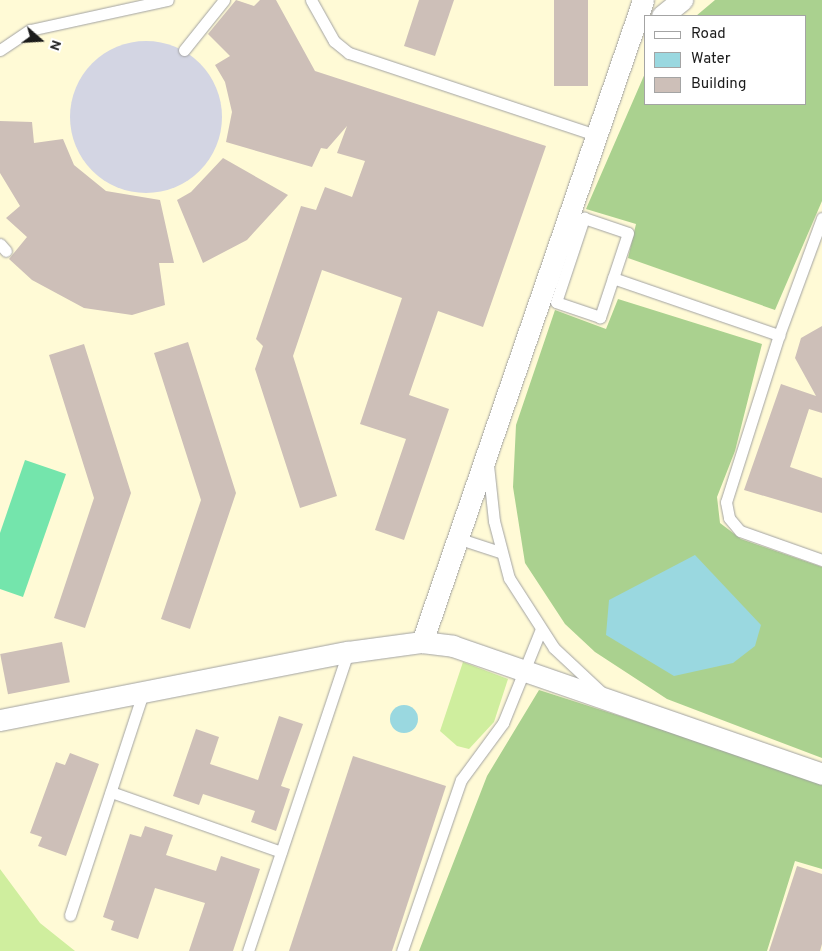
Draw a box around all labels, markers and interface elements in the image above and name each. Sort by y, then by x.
north arrow [15,15,65,65]
legend [644,15,807,105]
text: Road [691,25,726,44]
text: N [45,38,64,53]
text: Water [691,50,730,69]
text: Building [691,75,746,94]

